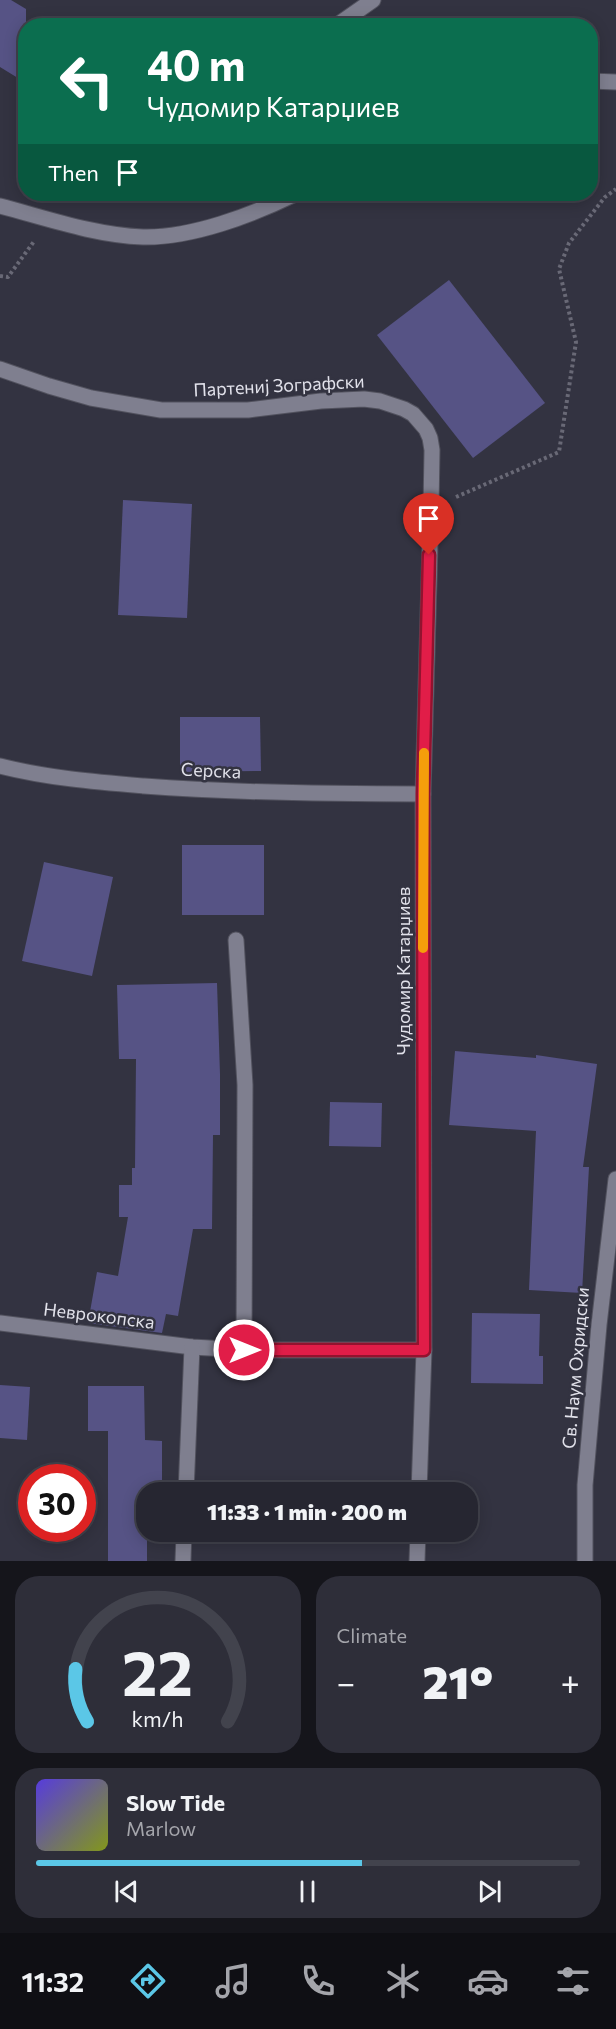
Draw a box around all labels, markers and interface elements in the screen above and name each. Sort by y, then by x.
text: 40 m [147,38,245,90]
icon: left [48,42,126,120]
text: Чудомир Катарџиев [147,90,400,123]
icon: arrive [111,156,144,189]
text: Then [48,159,99,186]
street label: Партениј Зографски [193,370,365,400]
pin [403,493,454,555]
icon: arrive [412,502,445,535]
street label: Серска [180,757,242,783]
street label: Чудомир Катарџиев [392,887,414,1055]
street label: Св. Наум Охридски [557,1286,593,1450]
street label: Неврокопска [42,1297,156,1333]
position arrow [212,1318,276,1382]
speed limit sign: 30 [18,1464,96,1542]
text: 11:33 · 1 min · 200 m [207,1498,407,1525]
text: Climate [337,1623,407,1647]
text: 22 [122,1633,193,1709]
text: 21° [423,1653,493,1708]
text: − [337,1661,355,1702]
text: + [561,1661,580,1702]
text: km/h [132,1705,184,1731]
text: Slow Tide [126,1789,225,1816]
text: Marlow [126,1816,196,1840]
icon: previous [110,1875,143,1908]
icon: pause [291,1875,324,1908]
icon: next [473,1875,506,1908]
icon: directions [127,1960,169,2002]
icon: music [212,1960,254,2002]
icon: phone [297,1960,339,2002]
icon: climate [382,1960,424,2002]
icon: car [467,1960,509,2002]
icon: filters [552,1960,594,2002]
text: 11:32 [22,1965,84,1998]

